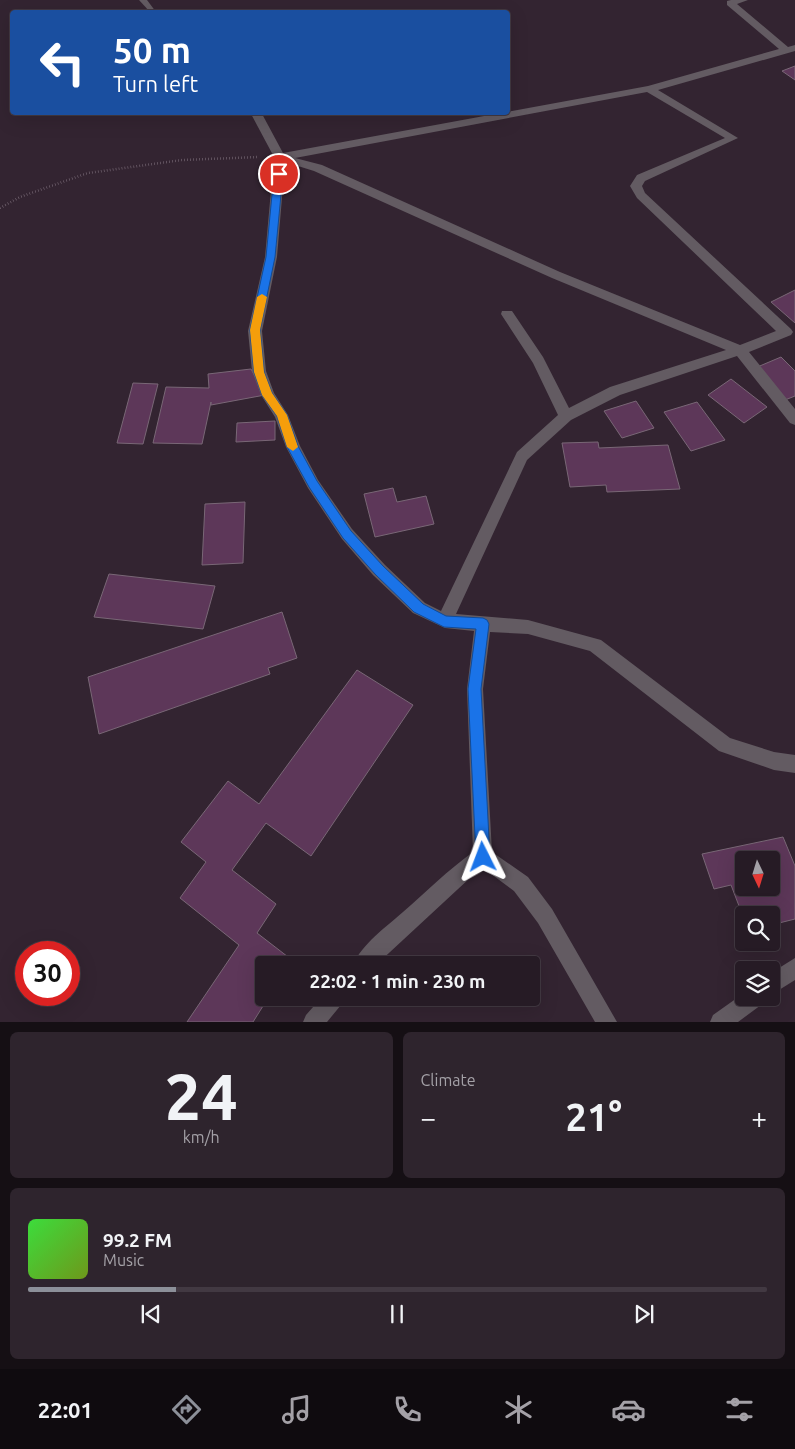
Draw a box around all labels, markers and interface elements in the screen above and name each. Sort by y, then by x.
icon: left [30,30,95,95]
text: 50 m [113,30,191,70]
text: Turn left [113,71,198,96]
pin [258,153,300,195]
icon: arrive [265,160,293,188]
position arrow [456,830,508,882]
north arrow [735,851,780,896]
map controls [735,851,780,1006]
button: search [735,906,780,951]
speed limit sign: 30 [15,941,80,1006]
button: layers [735,961,780,1006]
text: 22:02 · 1 min · 230 m [310,970,485,992]
text: 24 [165,1059,238,1132]
text: Climate [421,1071,476,1089]
text: 21° [566,1096,622,1138]
text: − [421,1102,436,1133]
text: + [751,1102,767,1133]
text: km/h [183,1128,220,1146]
text: 99.2 FM [103,1229,172,1251]
text: Music [103,1251,144,1269]
icon: previous [137,1300,165,1328]
icon: pause [383,1300,411,1328]
icon: next [630,1300,658,1328]
icon: directions [169,1392,204,1427]
icon: music [279,1392,314,1427]
icon: phone [390,1392,425,1427]
icon: climate [501,1392,536,1427]
icon: car [611,1392,646,1427]
icon: filters [722,1392,757,1427]
text: 22:01 [38,1397,93,1422]

